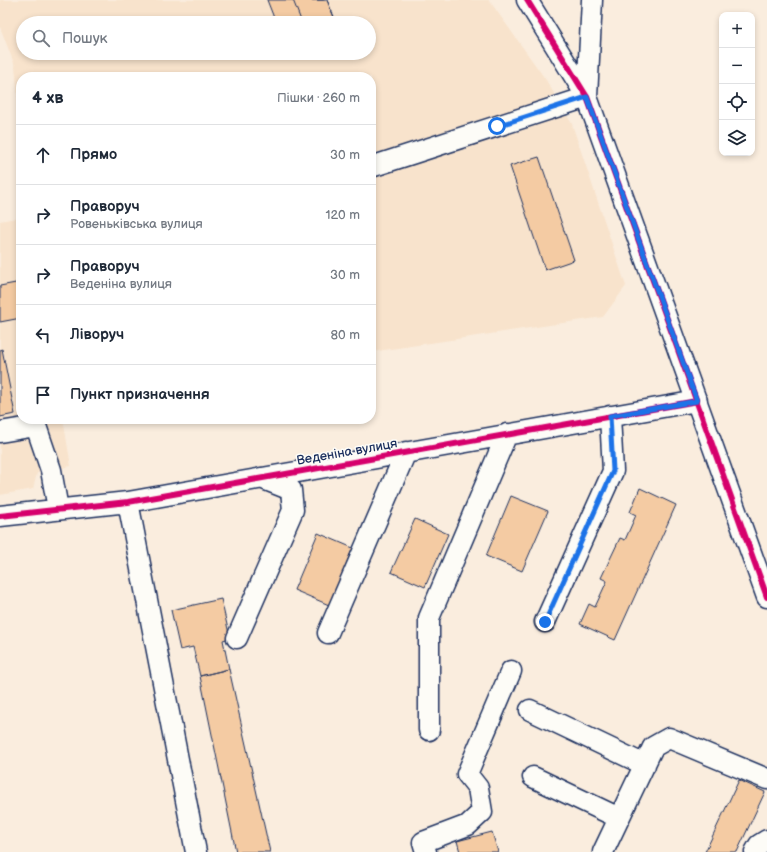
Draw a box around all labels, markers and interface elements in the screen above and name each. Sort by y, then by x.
map controls [719,12,755,156]
button: + [719,12,755,48]
search box [16,16,376,60]
icon: search [30,27,52,49]
text: Пошук [62,29,108,48]
button: − [719,48,755,84]
button: locate [719,84,755,120]
text: 4 хв [32,88,64,108]
text: Пішки · 260 m [277,90,360,106]
route start [488,117,506,135]
button: layers [719,120,755,156]
icon: ahead [32,144,54,166]
text: Прямо [70,145,117,164]
text: 30 m [330,147,360,163]
text: Праворуч [70,197,140,216]
icon: right [32,204,54,226]
text: 120 m [325,207,360,223]
text: Ровеньківська вулиця [70,216,203,232]
text: Праворуч [70,257,140,276]
icon: right [32,264,54,286]
text: 30 m [330,267,360,283]
text: Веденіна вулиця [70,276,172,292]
icon: left [32,324,54,346]
text: Ліворуч [70,325,124,344]
text: 80 m [331,327,360,343]
icon: arrive [32,384,54,406]
text: Пункт призначення [70,385,210,404]
street label: Веденіна вулиця [295,435,399,469]
route end [536,613,554,631]

